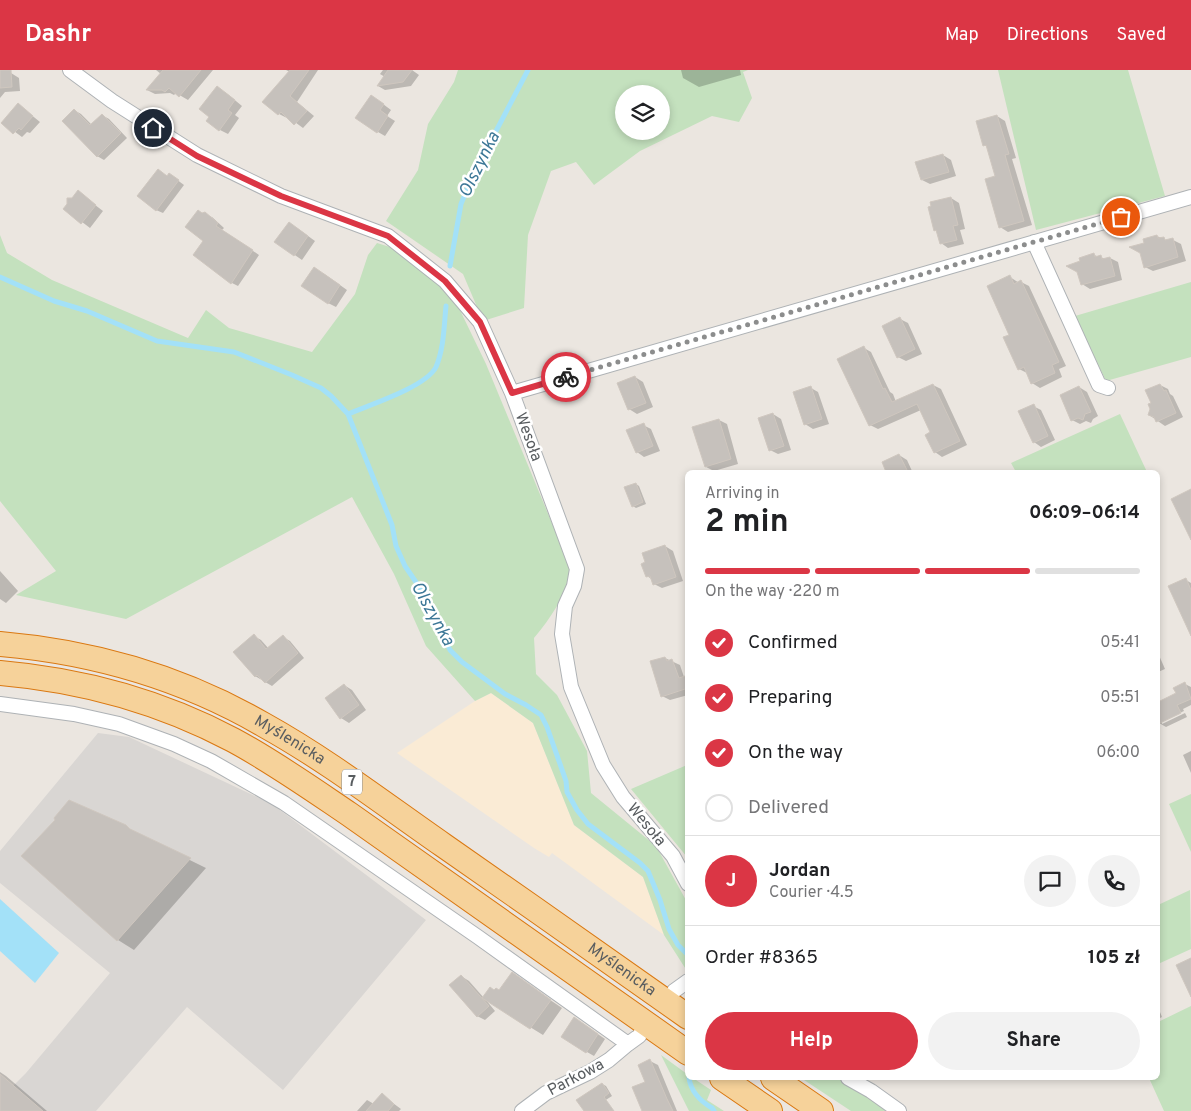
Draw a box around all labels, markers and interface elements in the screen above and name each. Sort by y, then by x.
text: Dashr [25,20,91,50]
text: Map [945,24,979,47]
text: Directions [1007,24,1089,47]
text: Saved [1117,24,1166,47]
map controls [615,85,670,140]
button: layers [615,85,670,140]
pin [132,107,174,149]
icon: home [139,114,167,142]
water label: Olszynka [454,128,506,202]
pin [1100,196,1142,238]
icon: bag [1107,203,1135,231]
courier [541,352,591,402]
icon: bike [552,363,580,391]
street label: Wesoła [510,410,546,464]
text: Arriving in [705,484,780,504]
text: 06:09–06:14 [1029,501,1140,525]
text: 2 min [705,503,789,543]
water label: Olszynka [405,578,459,651]
text: On the way · 220 m [705,582,840,602]
icon: check [705,629,733,657]
text: Confirmed [748,631,838,655]
text: 05:41 [1100,633,1140,653]
icon: check [705,684,733,712]
text: Preparing [748,686,832,710]
text: 05:51 [1100,688,1140,708]
street label: Myślenicka [250,711,329,770]
icon: check [705,739,733,767]
text: On the way [748,741,843,765]
text: 06:00 [1096,743,1140,763]
road number: 7 [342,770,362,794]
text: Delivered [748,796,829,820]
street label: Wesoła [622,799,670,851]
button: chat [1024,855,1076,907]
button: phone [1088,855,1140,907]
text: Jordan [769,859,831,883]
text: J [726,869,736,893]
text: Courier · 4.5 [769,883,854,903]
street label: Myślenicka [583,939,660,1001]
text: Order #8365 [705,946,818,970]
text: 105 zł [1088,946,1140,970]
button: Help [705,1012,918,1070]
button: Share [928,1012,1140,1070]
street label: Parkowa [544,1055,608,1101]

